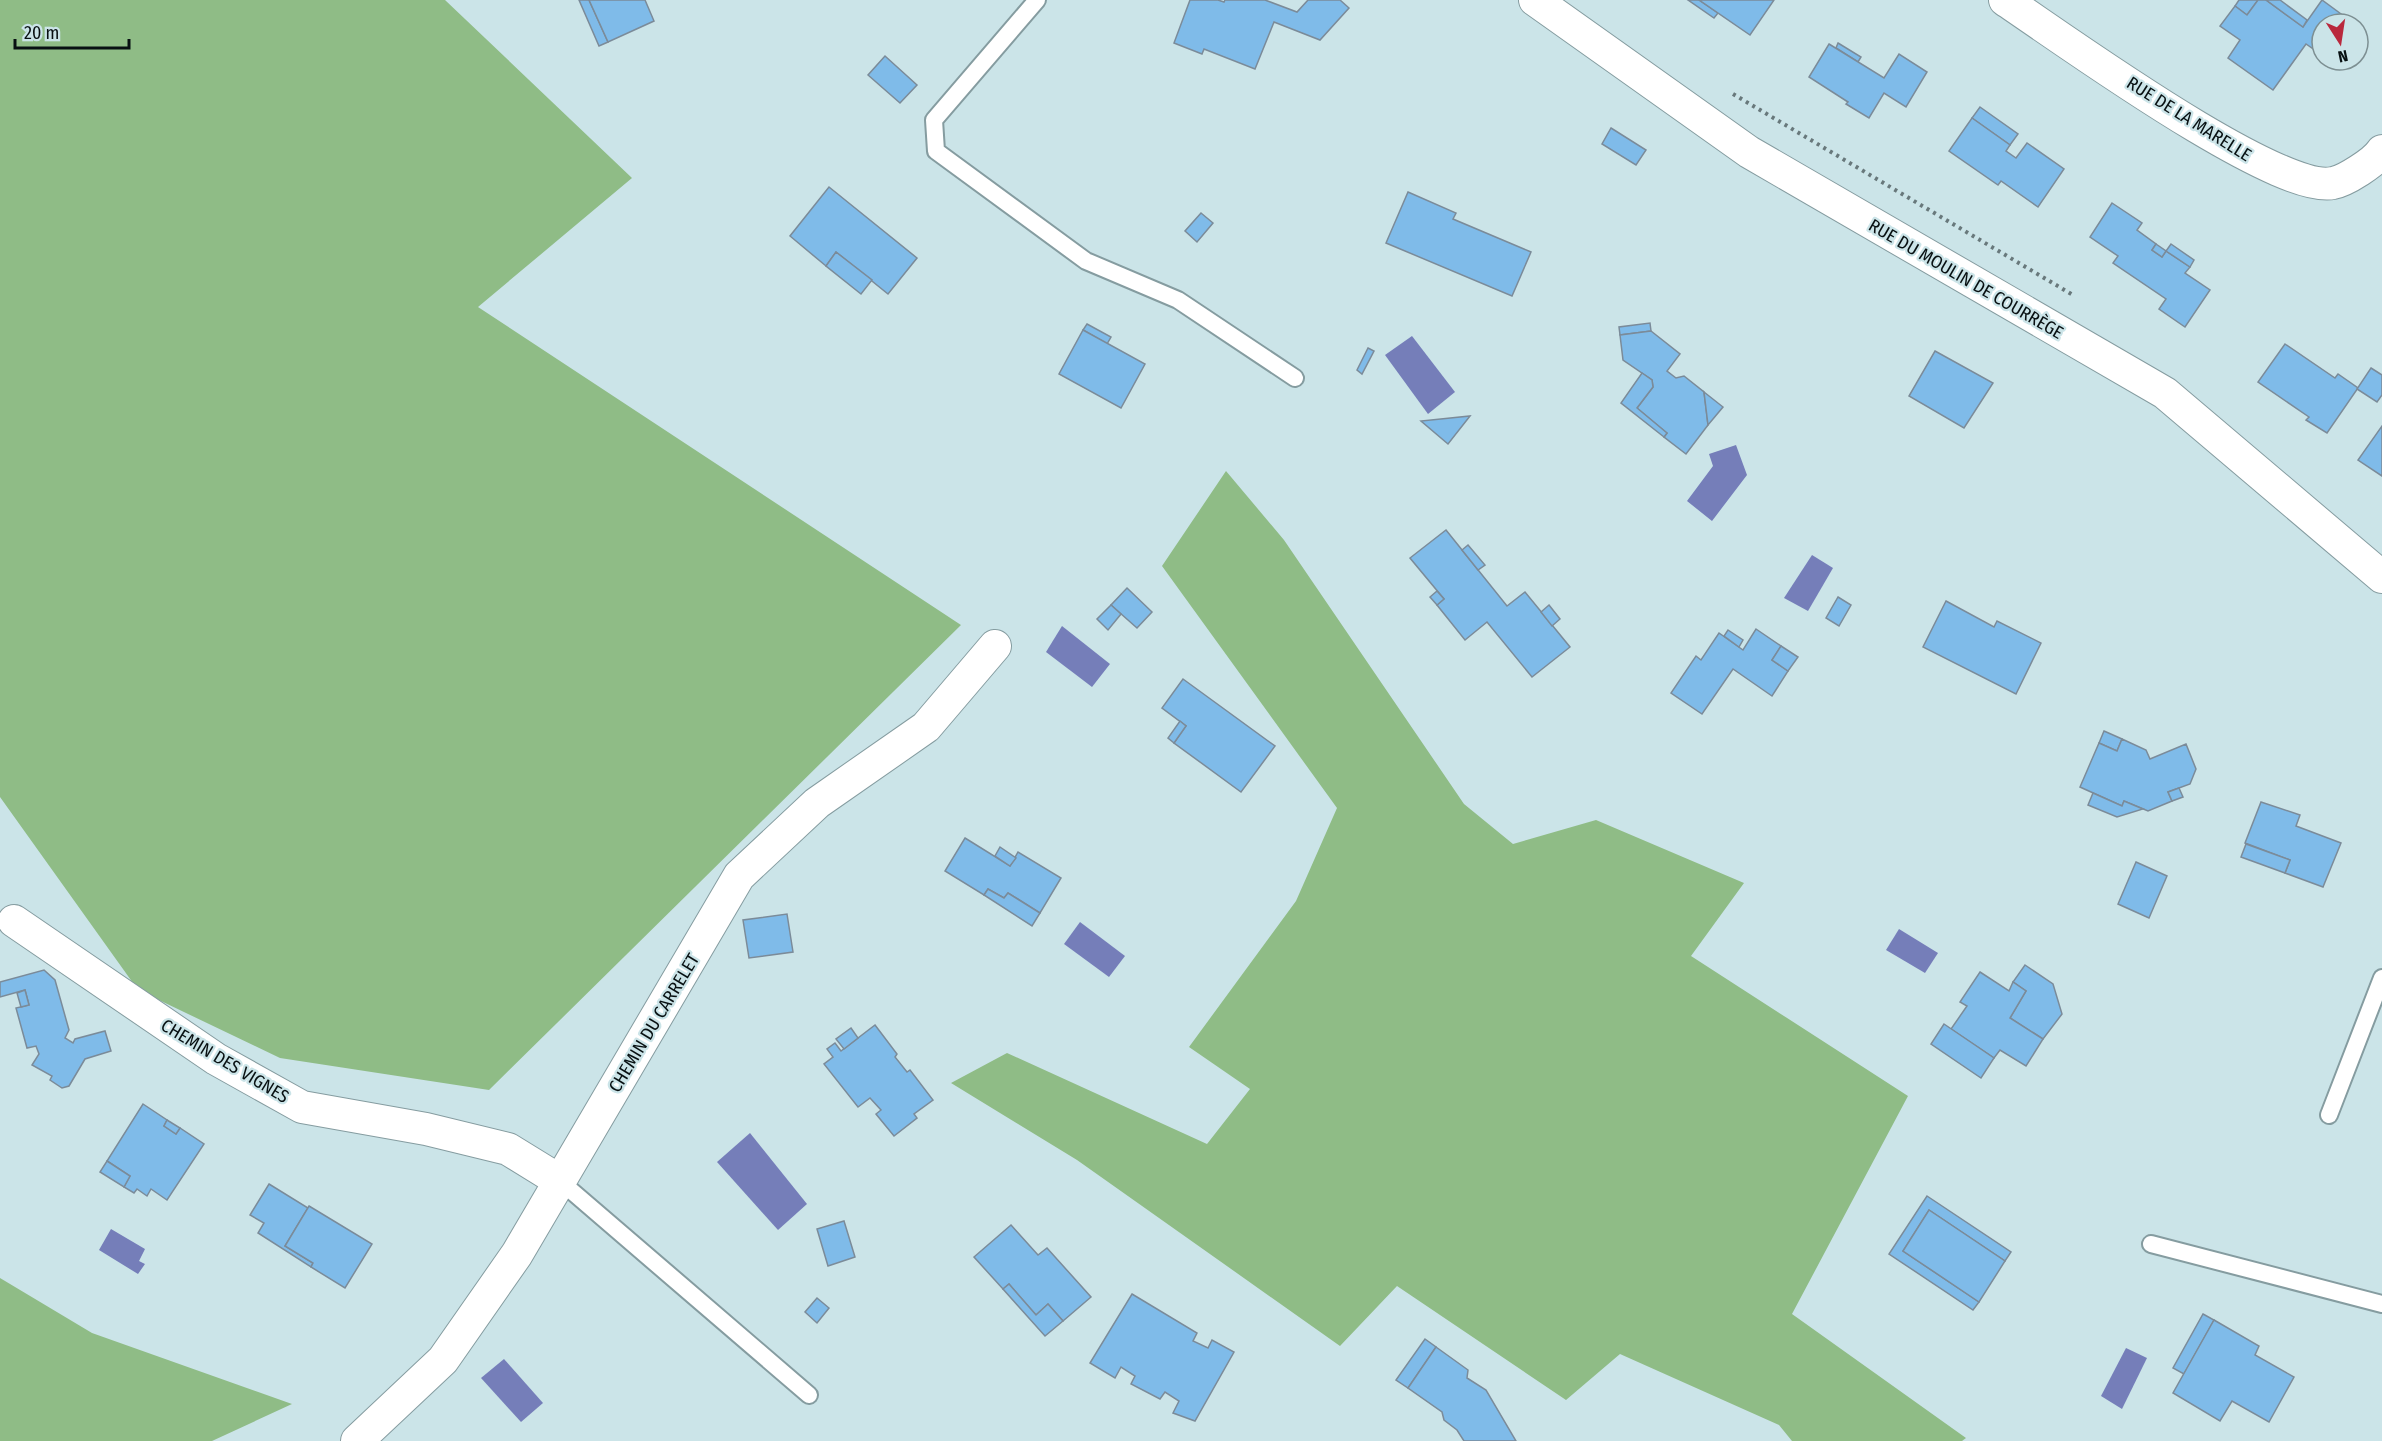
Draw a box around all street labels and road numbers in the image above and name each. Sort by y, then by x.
street label: RUE DE LA MARELLE [2123,72,2255,166]
street label: RUE DU MOULIN DE COURRÈGE [1865,213,2068,344]
street label: CHEMIN DU CARRELET [604,949,704,1096]
street label: CHEMIN DES VIGNES [157,1014,293,1108]

